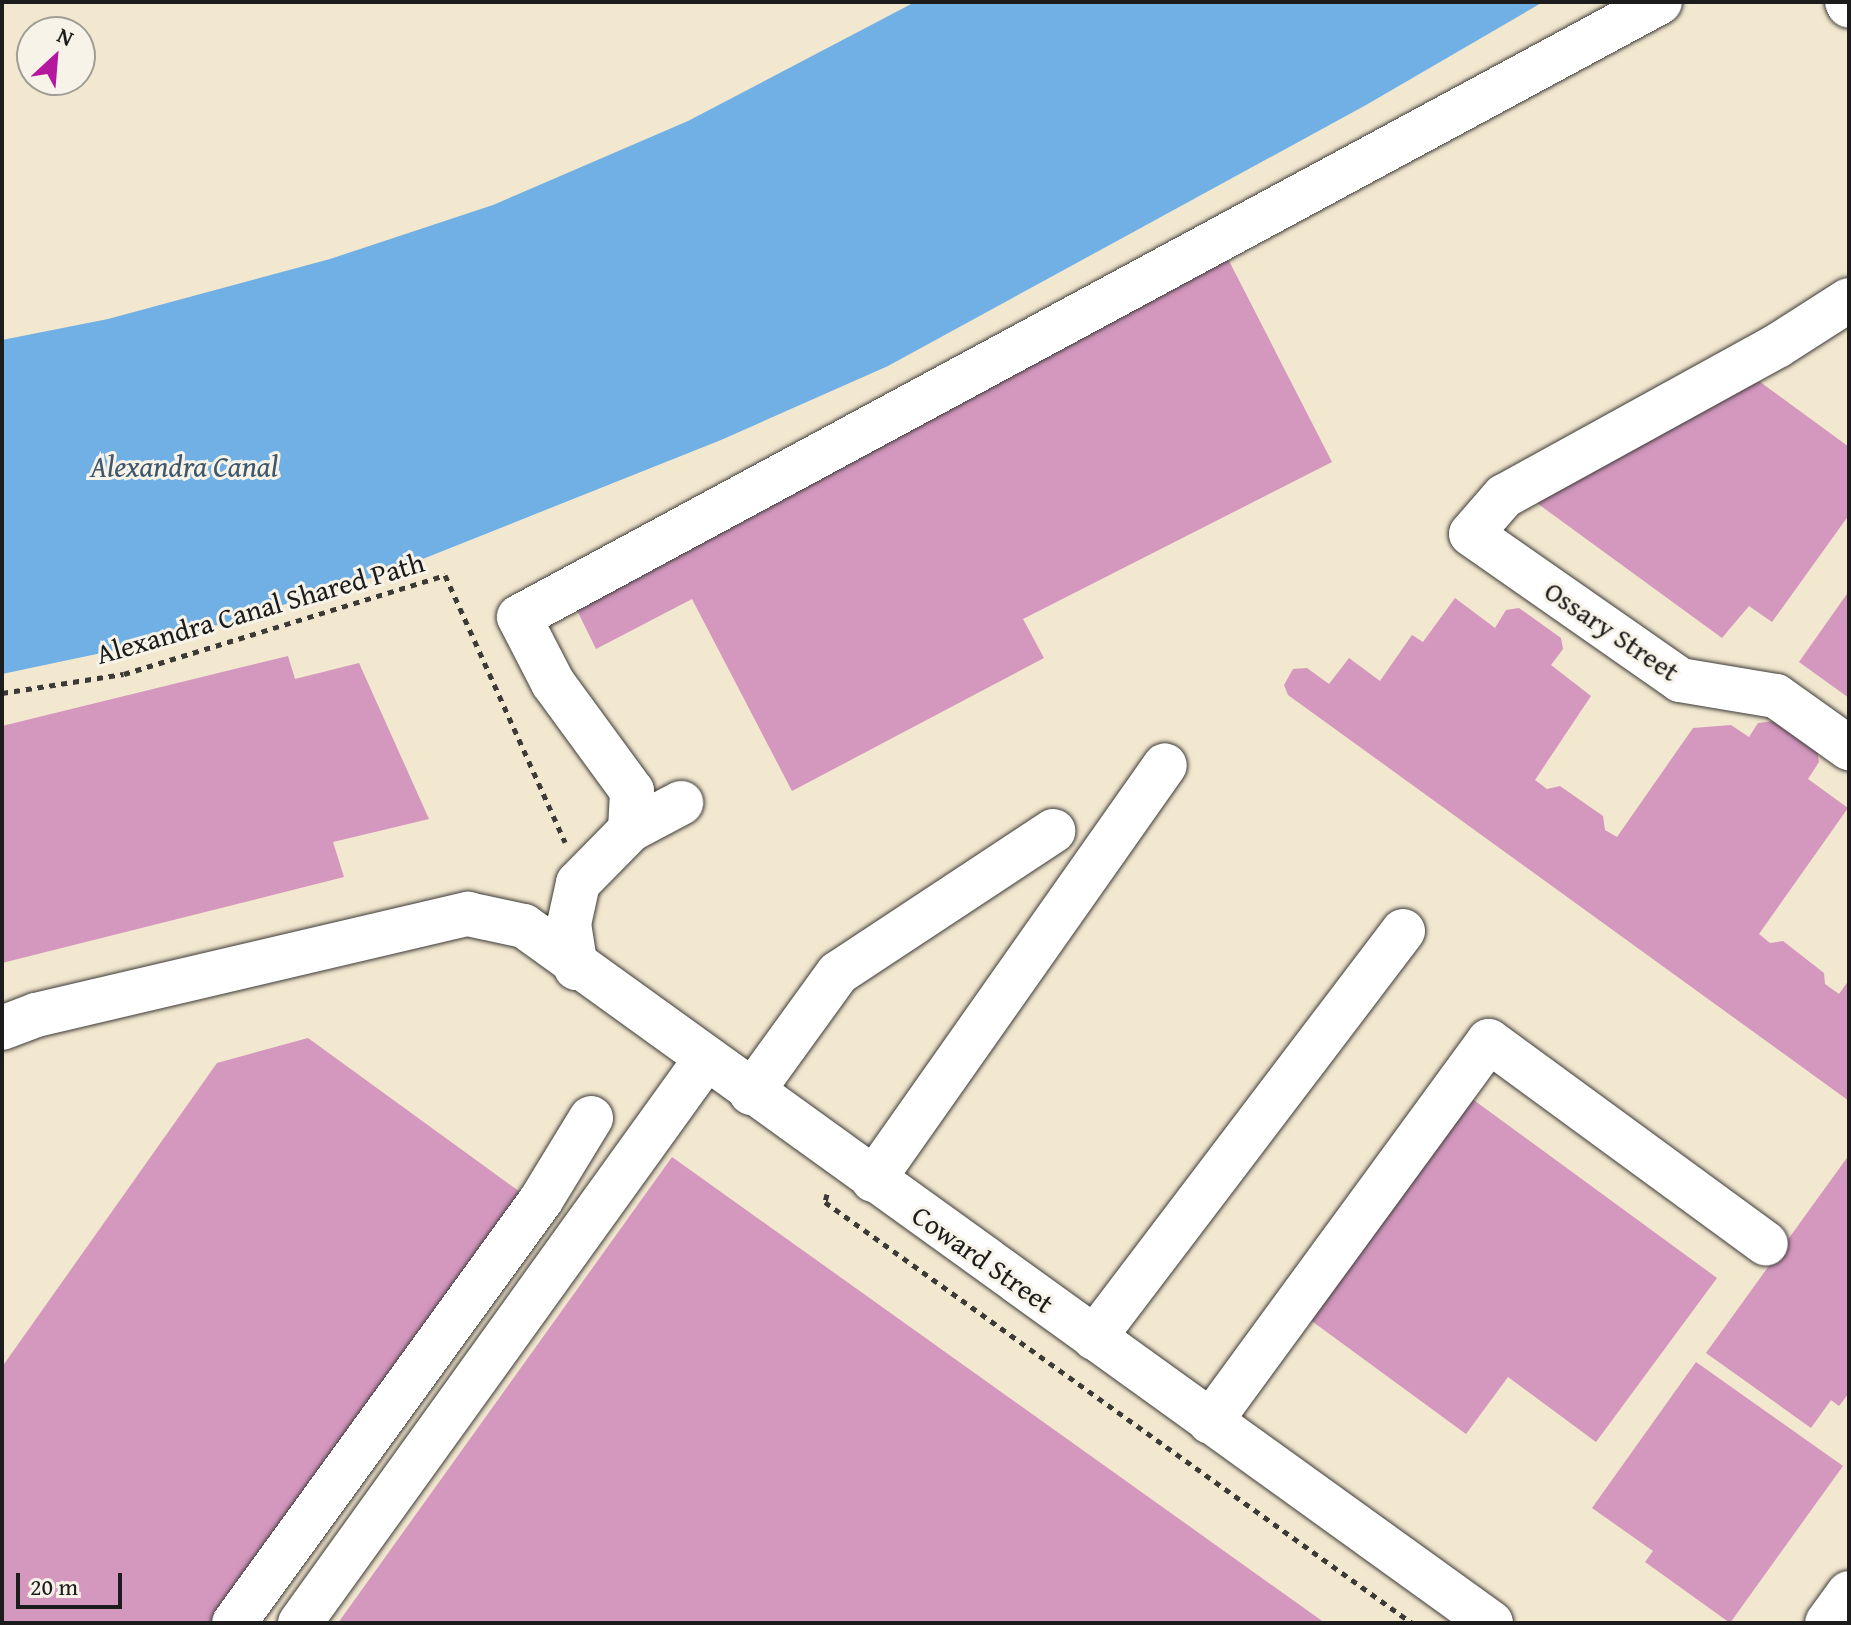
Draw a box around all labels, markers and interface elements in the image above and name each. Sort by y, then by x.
north arrow [16,16,96,96]
text: N [52,19,79,54]
water label: Alexandra Canal [90,448,278,484]
street label: Alexandra Canal Shared Path [92,545,428,671]
street label: Ossary Street [1538,574,1686,688]
street label: Coward Street [906,1198,1060,1320]
scale bar [20,1557,126,1607]
text: 20 m [30,1569,78,1604]

